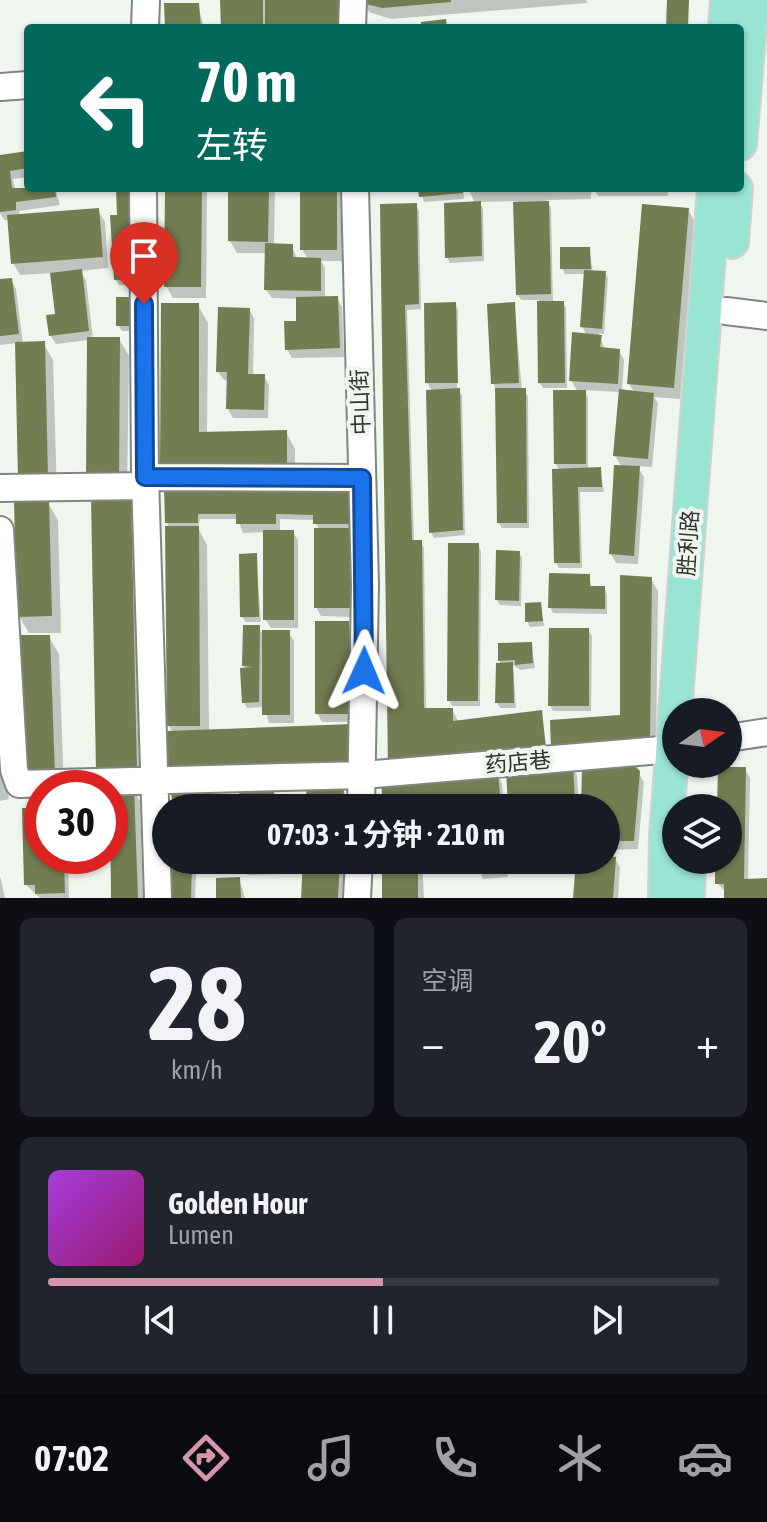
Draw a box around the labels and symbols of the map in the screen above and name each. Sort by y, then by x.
pin [110,222,178,304]
street label: 中山街 [346,369,374,435]
street label: 胜利路 [673,509,703,577]
position arrow [322,629,406,713]
north arrow [662,698,742,778]
street label: 药店巷 [484,746,552,778]
speed limit sign: 30 [24,770,128,874]

